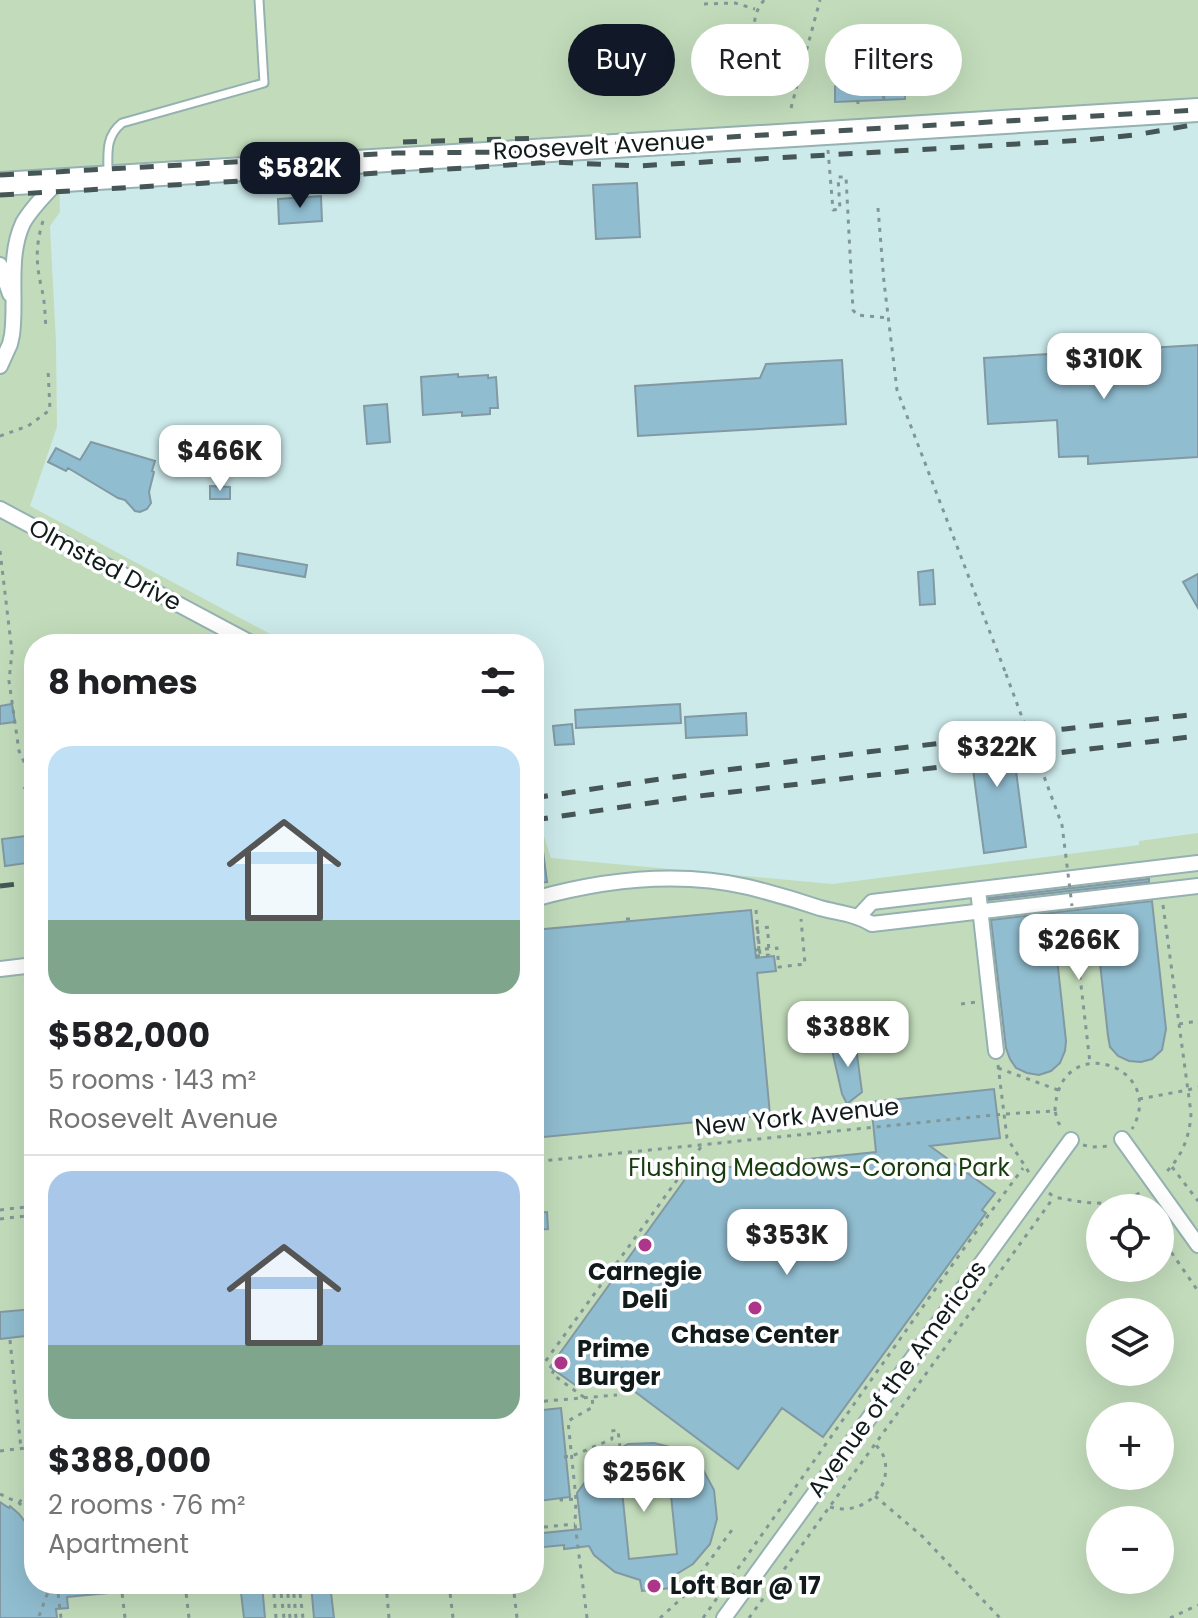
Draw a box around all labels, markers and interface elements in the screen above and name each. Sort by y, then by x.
chip: Buy [568,24,675,96]
chip: Rent [691,24,809,96]
chip: Filters [825,24,962,96]
street label: Roosevelt Avenue [492,123,706,168]
pin: $582K [244,142,356,210]
text: $582K [258,150,342,186]
pin: $310K [1048,333,1160,401]
text: $310K [1065,341,1143,377]
pin: $466K [164,425,276,493]
text: $466K [177,433,263,469]
street label: Olmsted Drive [23,510,187,619]
text: 8 homes [48,658,198,706]
icon: filters [476,660,520,704]
pin: $322K [941,721,1053,789]
text: $322K [957,729,1037,765]
icon: home [212,798,356,942]
pin: $266K [1023,914,1135,982]
text: $266K [1037,922,1121,958]
pin: $388K [792,1001,904,1069]
text: $388K [806,1009,890,1045]
text: $582,000 [48,1011,210,1059]
text: 5 rooms · 143 m² [48,1062,256,1098]
street label: New York Avenue [693,1089,901,1144]
text: Roosevelt Avenue [48,1101,278,1137]
park label: Flushing Meadows-Corona Park [628,1151,1010,1184]
map controls [1086,1194,1174,1594]
button: locate [1086,1194,1174,1282]
pin: $353K [731,1209,843,1277]
text: $353K [745,1217,829,1253]
icon: home [212,1223,356,1367]
marker: Carnegie Deli [636,1236,654,1254]
street label: Avenue of the Americas [799,1254,994,1504]
place label: Carnegie Deli [588,1255,702,1316]
button: layers [1086,1298,1174,1386]
marker: Chase Center [746,1299,764,1317]
place label: Chase Center [671,1318,839,1351]
place label: Prime Burger [577,1332,661,1393]
marker: Prime Burger [552,1354,570,1372]
button: + [1086,1402,1174,1490]
text: $388,000 [48,1436,211,1484]
pin: $256K [588,1446,700,1514]
text: $256K [602,1454,686,1490]
text: 2 rooms · 76 m² [48,1487,246,1523]
button: − [1086,1506,1174,1594]
text: Apartment [48,1526,189,1562]
place label: Loft Bar @ 17 [670,1569,821,1602]
marker: Loft Bar @ 17 [645,1577,663,1595]

